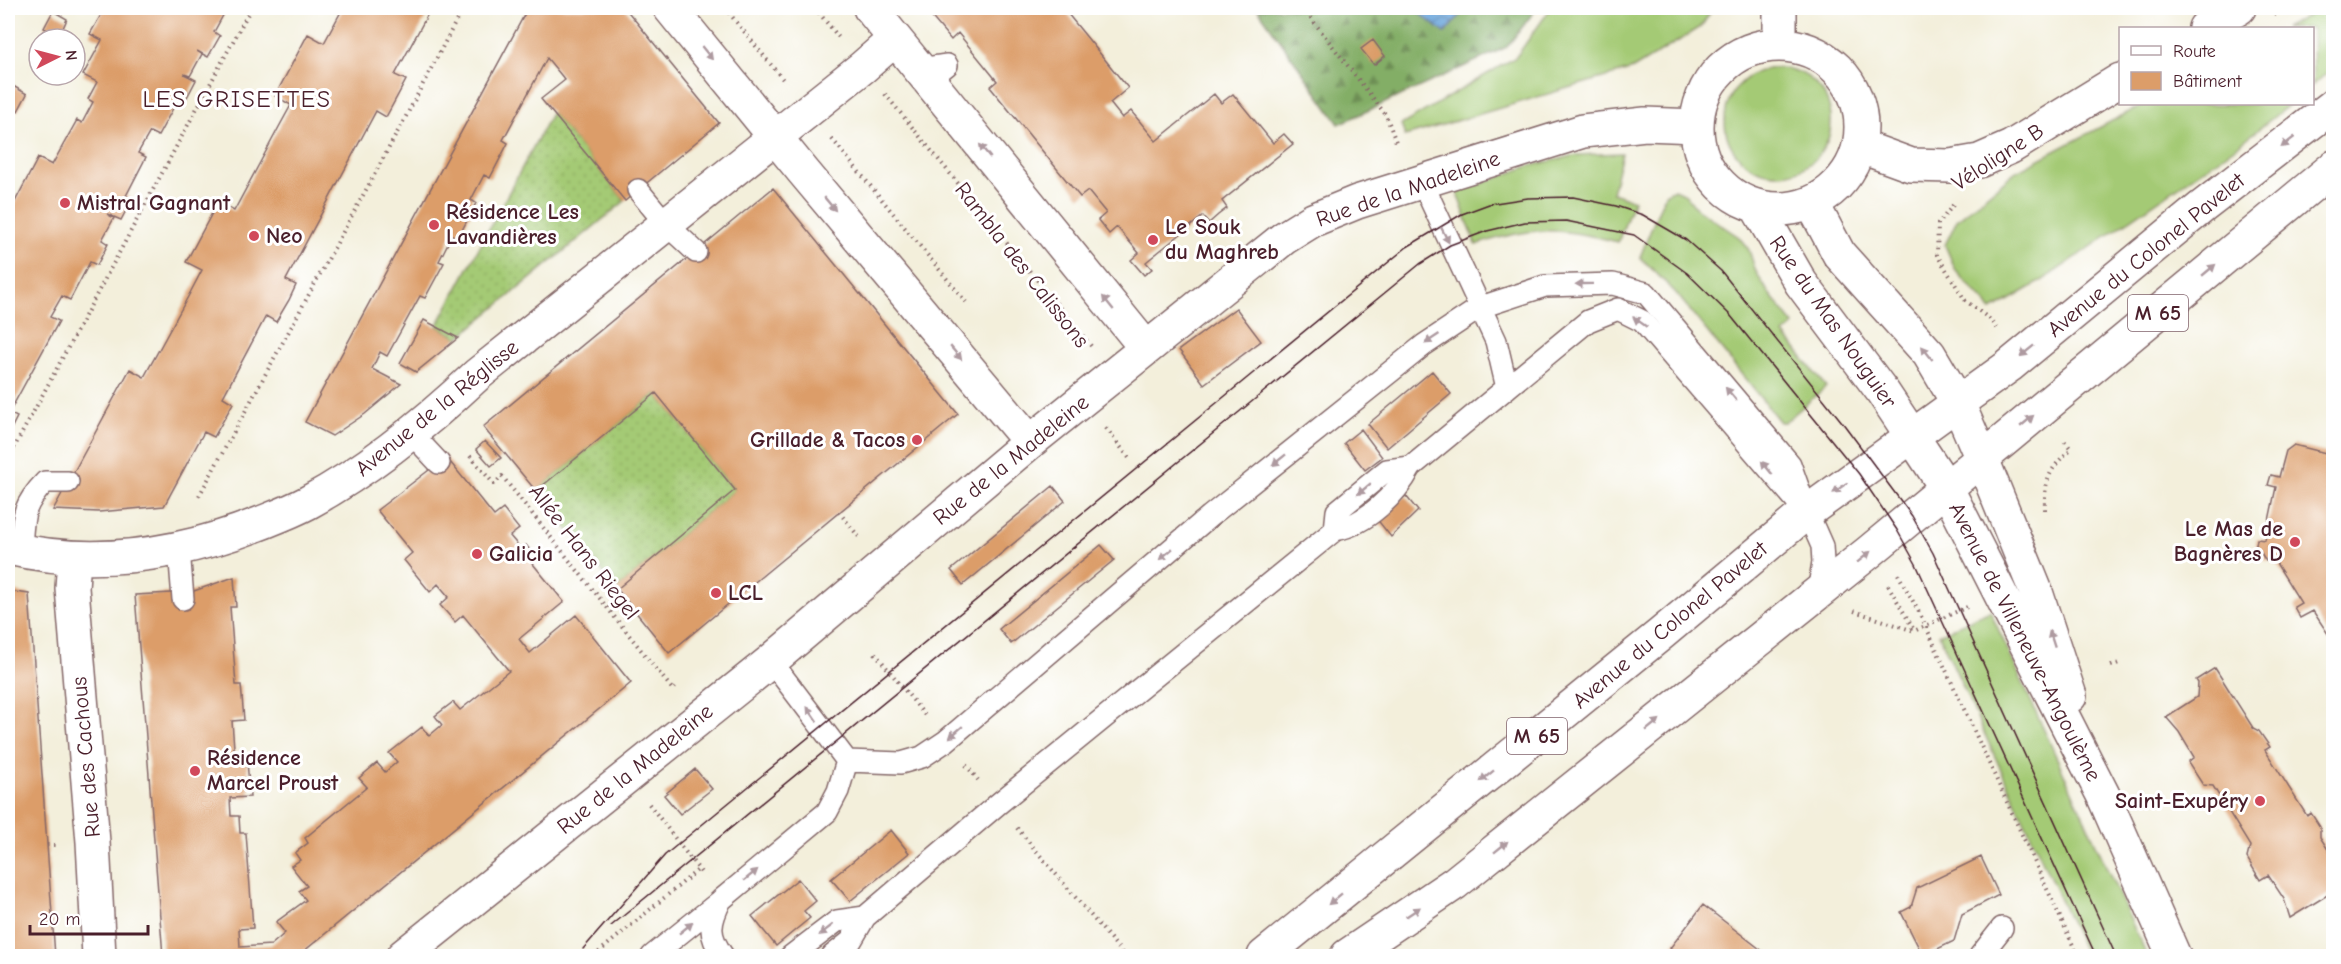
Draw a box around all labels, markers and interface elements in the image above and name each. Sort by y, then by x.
north arrow [27,27,87,87]
legend [2119,27,2314,105]
text: Route [2173,41,2216,62]
one-way arrow [700,45,713,61]
text: N [61,49,80,62]
text: Bâtiment [2173,71,2243,92]
district label: LES GRISETTES [142,85,332,113]
street label: Véloligne B [1947,118,2049,196]
one-way arrow [2280,136,2296,148]
one-way arrow [980,144,992,159]
street label: Rue de la Madeleine [1313,145,1503,233]
street label: Avenue du Colonel Pavelet [2042,167,2250,343]
street label: Rambla des Calissons [949,177,1095,353]
place label: Mistral Gagnant [77,190,231,216]
marker: Mistral Gagnant [58,196,72,210]
one-way arrow [824,196,837,212]
place label: Résidence Les Lavandières [446,199,579,250]
place label: Le Souk du Maghreb [1165,214,1279,265]
marker: Résidence Les Lavandières [427,218,441,232]
place label: Neo [266,223,303,249]
one-way arrow [1441,227,1450,244]
marker: Neo [247,229,261,243]
street label: Rue du Mas Nouguier [1764,231,1902,413]
marker: Le Souk du Maghreb [1146,233,1160,247]
one-way arrow [2201,264,2216,277]
one-way arrow [1574,279,1593,289]
one-way arrow [1102,295,1115,311]
road number: M 65 [2128,295,2188,331]
one-way arrow [1632,316,1648,328]
one-way arrow [1424,333,1440,344]
street label: Avenue de la Réglisse [350,334,524,482]
one-way arrow [2020,344,2035,357]
one-way arrow [949,345,962,360]
one-way arrow [1922,346,1934,361]
one-way arrow [1725,387,1738,402]
street label: Rue de la Madeleine [928,389,1094,531]
one-way arrow [2019,415,2035,428]
place label: Grillade & Tacos [750,427,905,453]
marker: Grillade & Tacos [910,433,924,447]
one-way arrow [1272,454,1287,466]
one-way arrow [1761,460,1774,476]
street label: Allée Hans Riegel [523,479,645,625]
one-way arrow [1356,482,1372,495]
one-way arrow [1833,482,1849,494]
street label: Avenue de Villeneuve-Angoulème [1943,498,2107,786]
place label: Le Mas de Bagnères D [2174,516,2283,567]
street label: Avenue du Colonel Pavelet [1567,535,1773,714]
marker: Le Mas de Bagnères D [2288,535,2302,549]
place label: Galicia [489,541,553,567]
marker: Galicia [470,547,484,561]
one-way arrow [1159,547,1174,560]
one-way arrow [1856,550,1872,563]
place label: LCL [728,580,763,606]
marker: LCL [709,586,723,600]
one-way arrow [2046,630,2056,648]
street label: Rue des Cachous [66,676,106,838]
street label: Rue de la Madeleine [552,698,718,840]
one-way arrow [806,707,818,723]
road number: M 65 [1507,718,1567,754]
one-way arrow [1645,718,1661,731]
one-way arrow [949,725,964,739]
place label: Résidence Marcel Proust [207,745,339,796]
marker: Résidence Marcel Proust [188,764,202,778]
one-way arrow [1479,770,1495,783]
place label: Saint-Exupéry [2115,788,2249,814]
marker: Saint-Exupéry [2253,794,2267,808]
one-way arrow [1493,841,1508,853]
one-way arrow [743,869,758,882]
one-way arrow [1328,892,1343,905]
scale bar [30,898,148,936]
one-way arrow [1404,906,1420,918]
text: 20 m [39,909,80,930]
one-way arrow [679,923,694,935]
one-way arrow [818,924,833,936]

